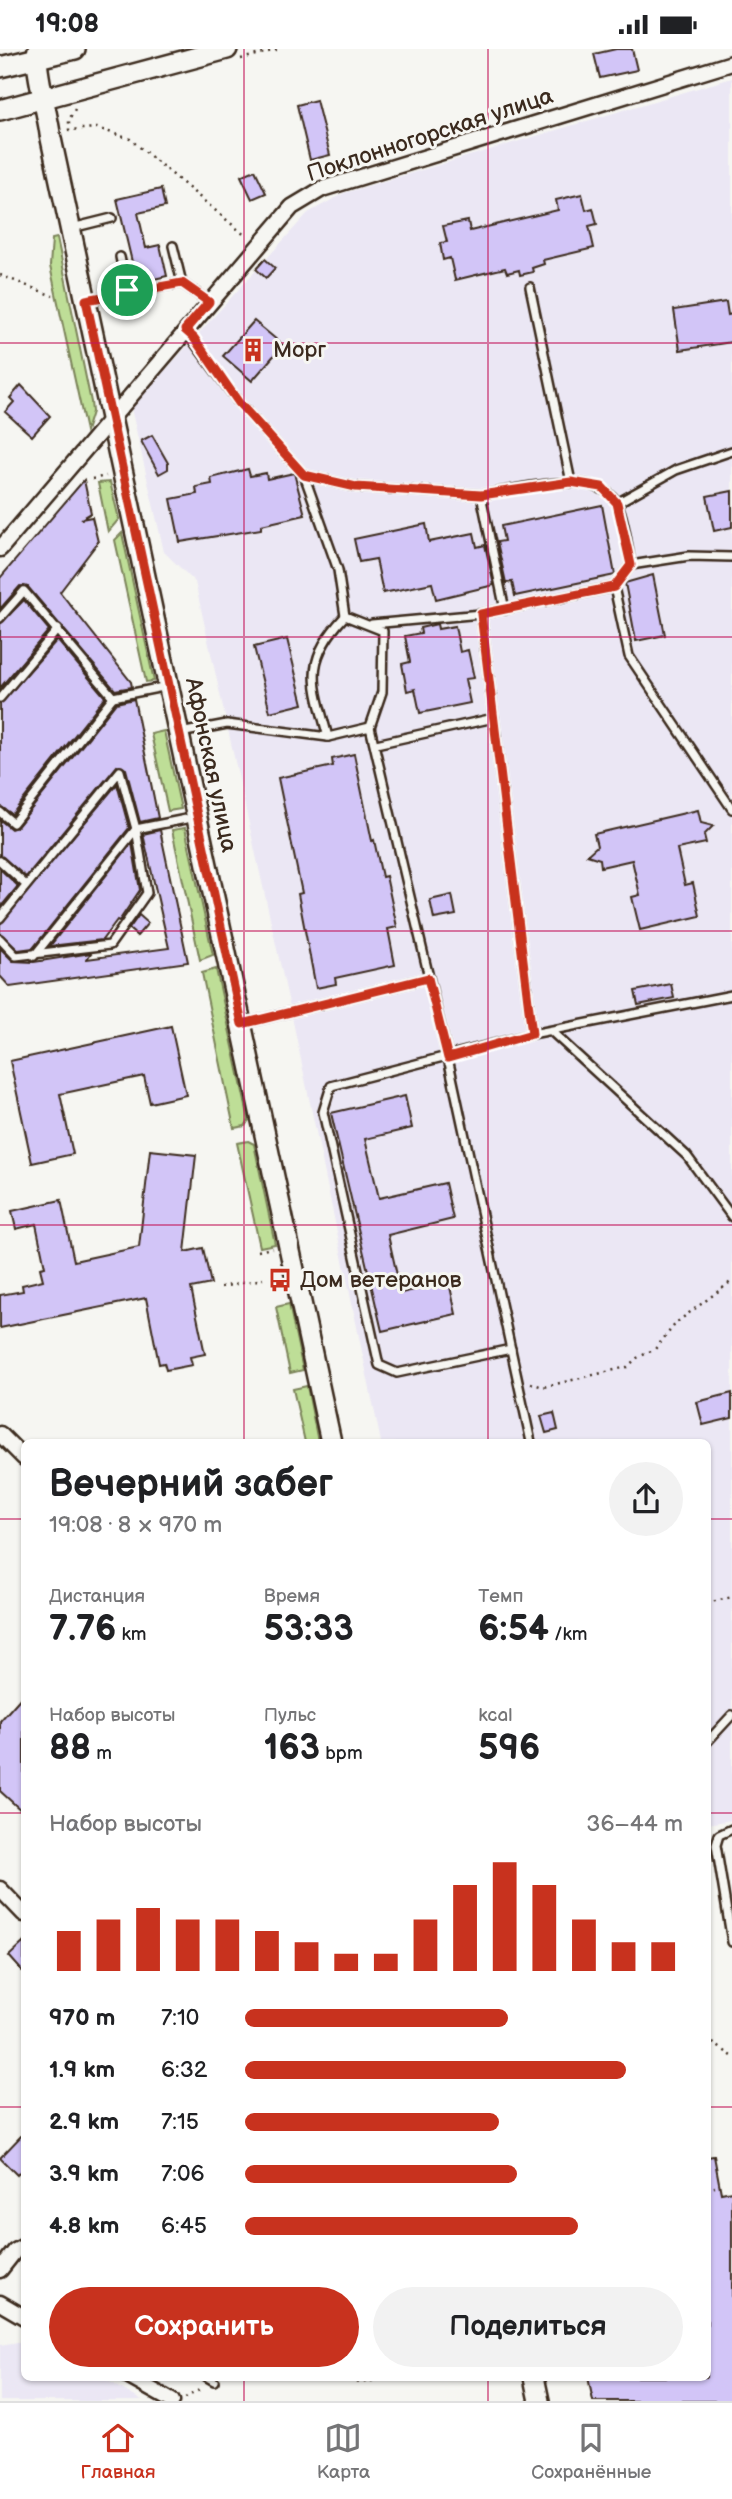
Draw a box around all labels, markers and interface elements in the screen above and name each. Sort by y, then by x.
text: 19:08 [35,9,99,40]
street label: Поклонногорская улица [303,82,557,188]
pin [97,260,157,320]
icon: arrive [108,271,146,309]
building icon: Морг [239,336,267,364]
place label: Морг [273,336,326,364]
street label: Афонская улица [179,674,243,855]
bus stop icon: Дом ветеранов [266,1266,294,1294]
place label: Дом ветеранов [300,1266,462,1294]
text: Вечерний забег [49,1462,333,1507]
button: share [609,1462,683,1536]
text: 19:08 · 8 × 970 m [49,1511,222,1539]
text: Дистанция [49,1585,145,1608]
text: Время [264,1585,320,1608]
text: Темп [478,1585,523,1608]
text: 7.76 [49,1608,116,1651]
text: 53:33 [264,1608,354,1651]
text: 6:54 [478,1608,549,1651]
text: km [116,1623,146,1646]
text: /km [549,1623,588,1646]
text: Набор высоты [49,1704,175,1727]
text: Пульс [264,1704,316,1727]
text: kcal [478,1704,512,1727]
text: 88 [49,1727,91,1770]
text: 163 [264,1727,320,1770]
text: 596 [478,1727,540,1770]
text: m [91,1742,112,1765]
text: bpm [320,1742,363,1765]
text: Набор высоты [49,1810,202,1838]
text: 36–44 m [586,1810,683,1838]
text: 970 m [49,2004,115,2032]
text: 7:10 [161,2004,199,2032]
text: 1.9 km [49,2056,115,2084]
text: 6:32 [161,2056,207,2084]
text: 2.9 km [49,2108,119,2136]
text: 7:15 [161,2108,199,2136]
text: 3.9 km [49,2160,119,2188]
text: 7:06 [161,2160,205,2188]
text: 4.8 km [49,2212,119,2240]
text: 6:45 [161,2212,207,2240]
button: Сохранить [49,2287,359,2367]
button: Поделиться [373,2287,683,2367]
tab: Главная [81,2419,156,2484]
tab: Карта [317,2419,370,2484]
tab: Сохранённые [531,2419,651,2484]

